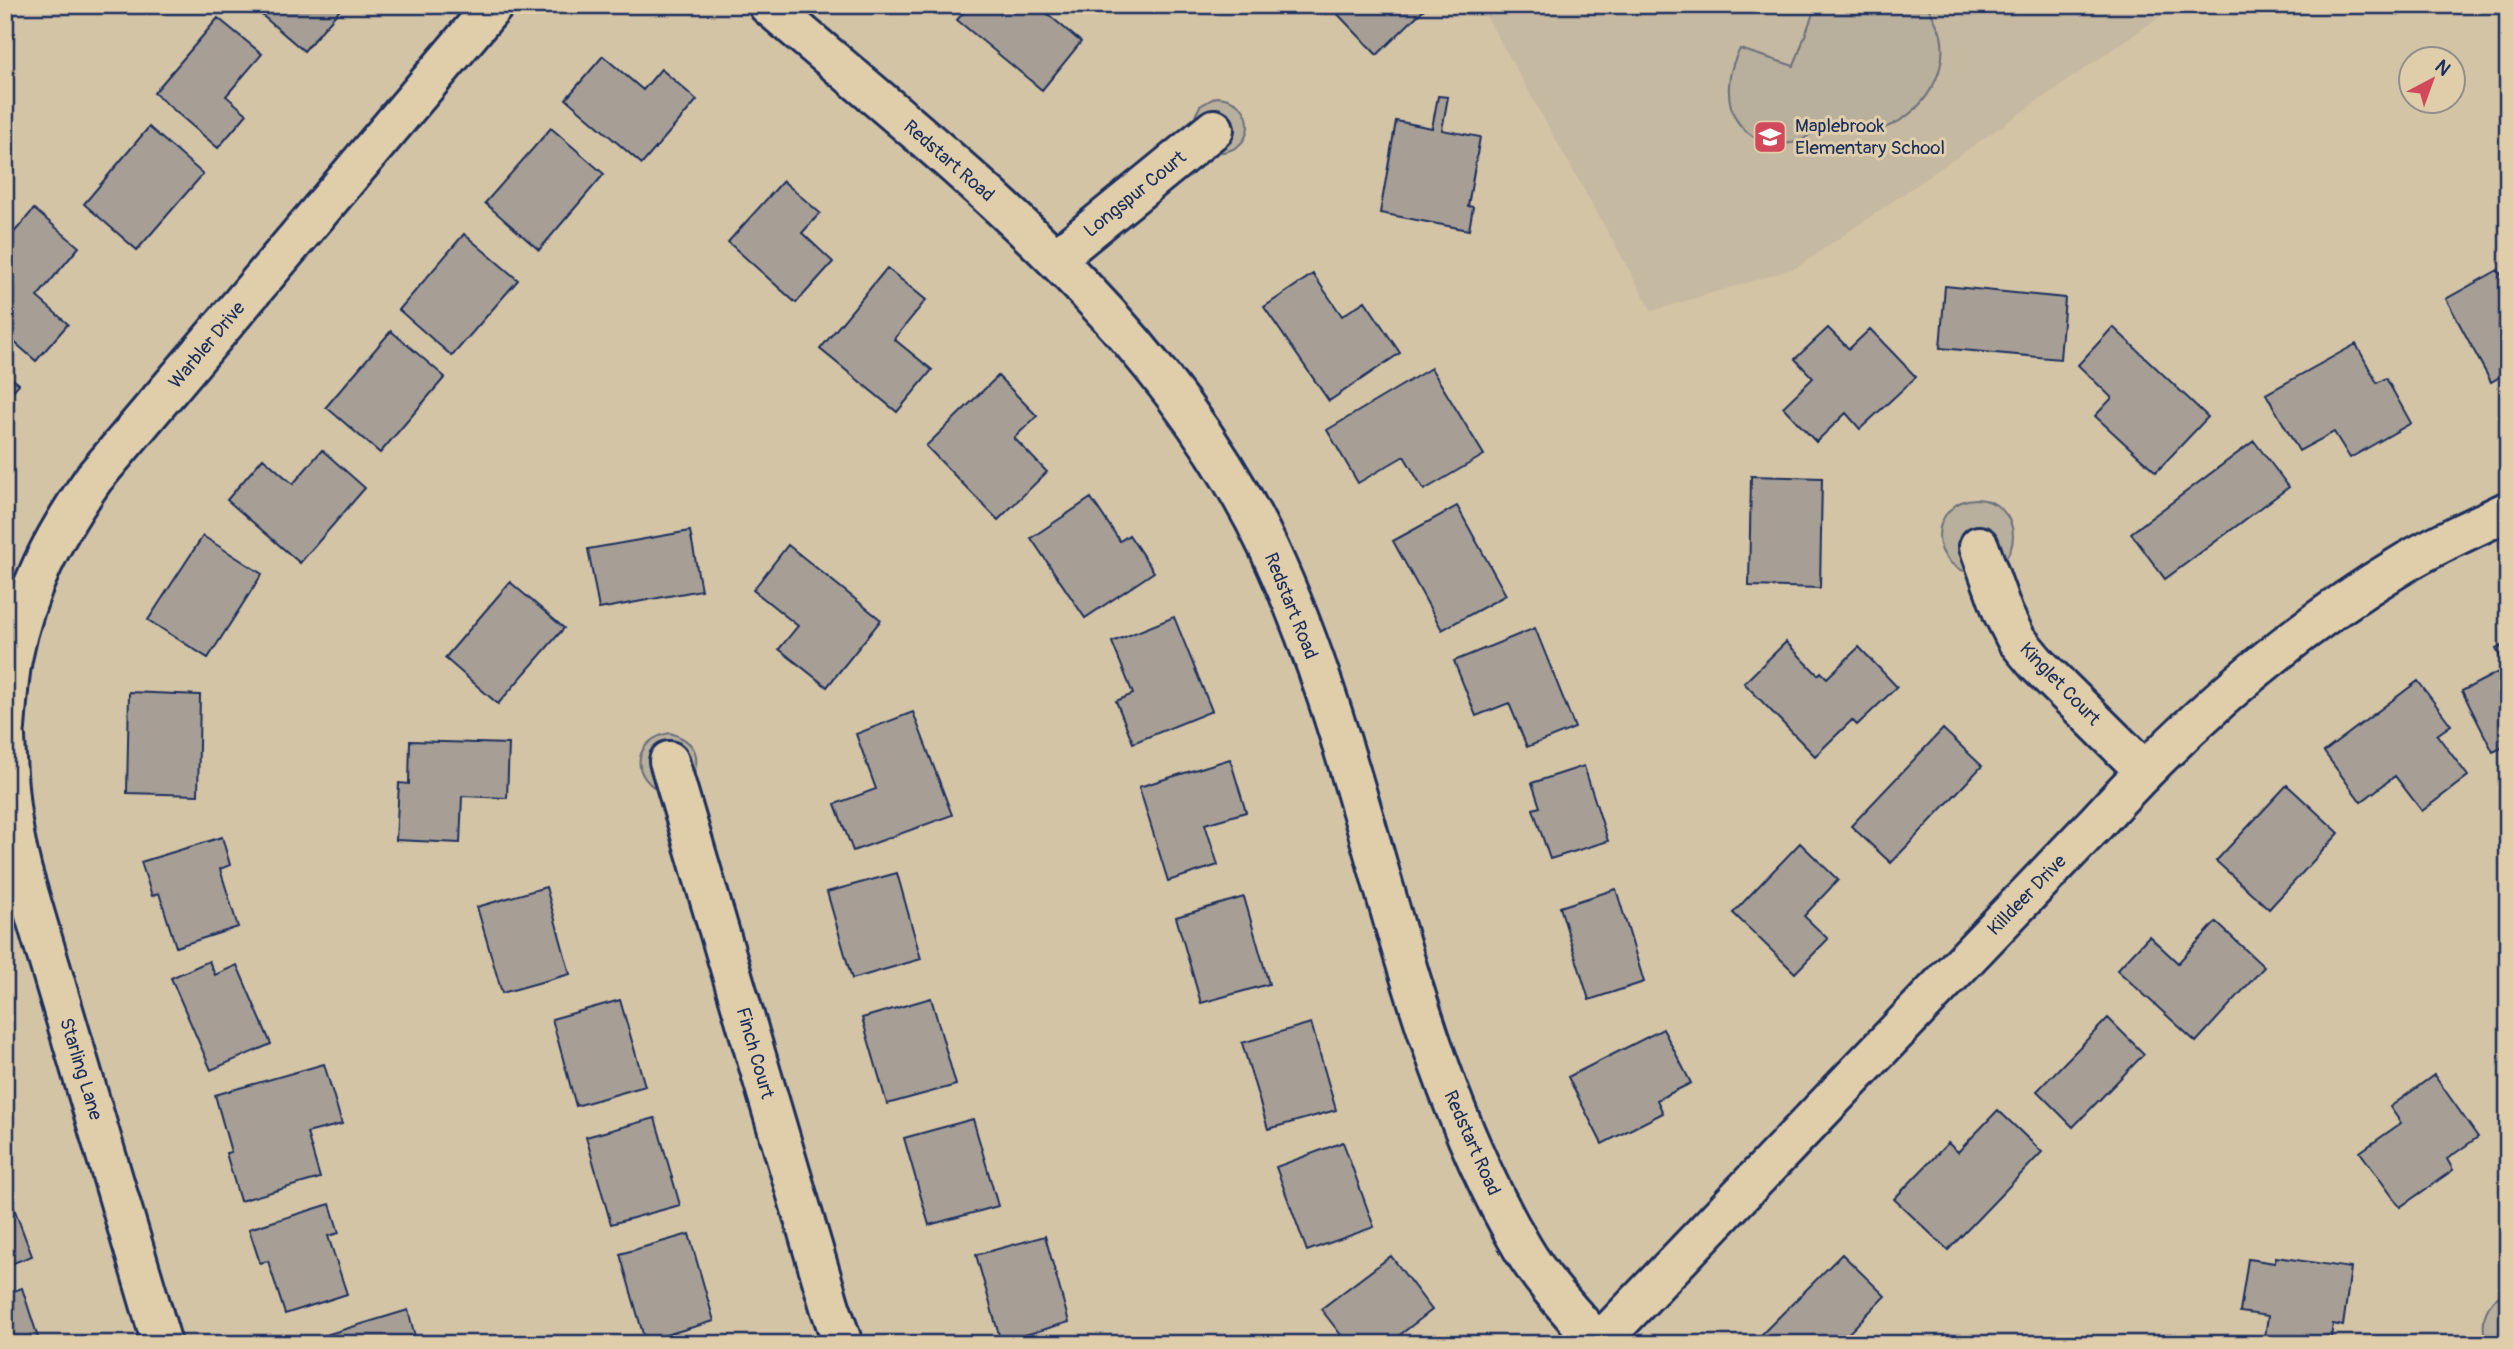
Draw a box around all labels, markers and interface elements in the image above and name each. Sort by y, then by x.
north arrow [2398,46,2468,116]
text: N [2430,55,2455,81]
place label: Maplebrook Elementary School [1795,114,1945,160]
street label: Redstart Road [899,115,999,207]
school or university icon: Maplebrook Elementary School [1751,118,1789,156]
street label: Longspur Court [1079,145,1191,243]
street label: Warbler Drive [164,296,251,394]
street label: Redstart Road [1259,549,1323,663]
street label: Kinglet Court [2014,637,2106,731]
street label: Killdeer Drive [1982,849,2072,941]
street label: Finch Court [731,1005,780,1102]
street label: Starling Lane [54,1015,108,1124]
street label: Redstart Road [1438,1087,1506,1199]

